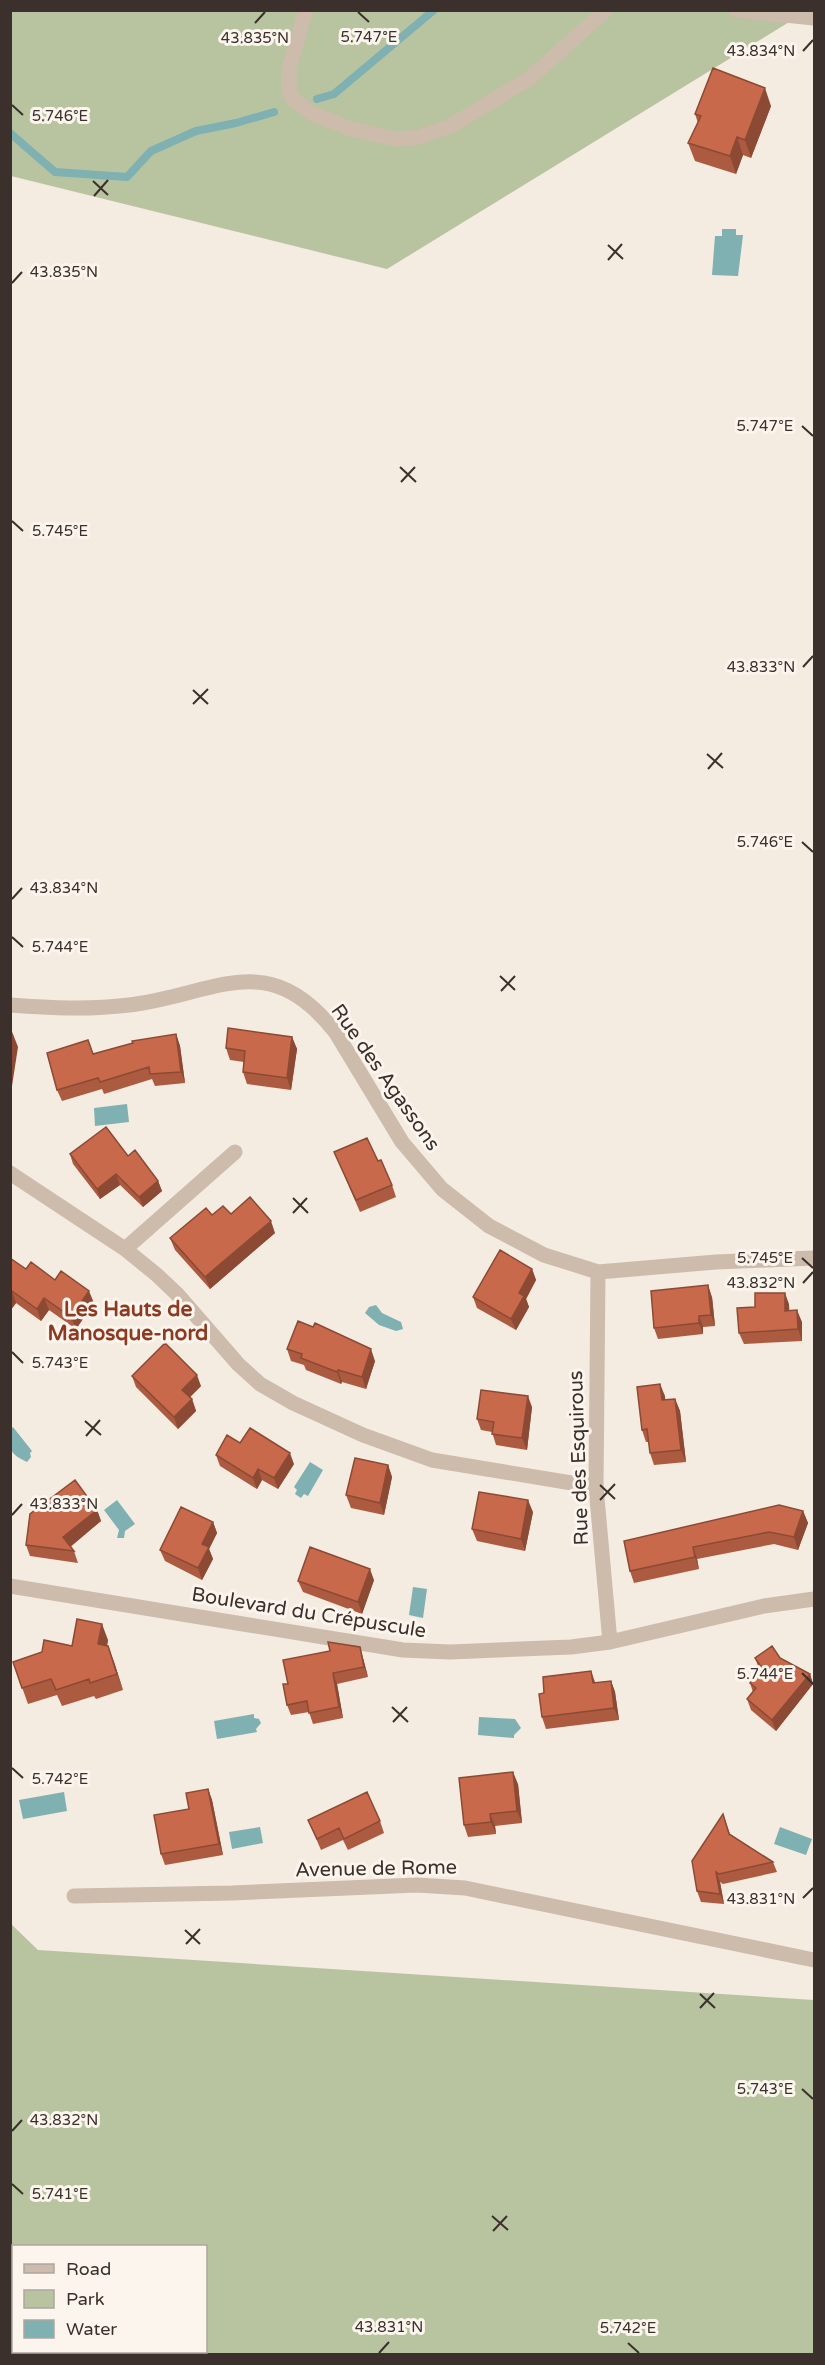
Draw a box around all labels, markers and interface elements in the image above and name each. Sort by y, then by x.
text: 5.747°E [341,28,397,46]
text: 43.835°N [221,29,289,47]
text: 43.834°N [727,42,795,60]
text: 5.746°E [32,107,88,125]
text: 43.835°N [30,263,98,281]
text: 5.747°E [737,417,793,435]
text: 5.745°E [32,522,88,540]
text: 43.833°N [727,658,795,676]
text: 5.746°E [737,833,793,851]
text: 43.834°N [30,879,98,897]
text: 5.744°E [32,938,88,956]
street label: Rue des Agassons [326,1000,445,1155]
text: 5.745°E [737,1249,793,1267]
text: 43.832°N [727,1274,795,1292]
district label: Les Hauts de Manosque-nord [48,1297,208,1346]
text: 5.743°E [32,1354,88,1372]
street label: Rue des Esquirous [564,1370,594,1546]
text: 43.833°N [30,1495,98,1513]
street label: Boulevard du Crépuscule [190,1583,428,1643]
text: 5.744°E [737,1665,793,1683]
text: 5.742°E [32,1770,88,1788]
street label: Avenue de Rome [295,1856,457,1882]
text: 43.831°N [727,1890,795,1908]
text: 5.743°E [737,2080,793,2098]
text: 43.832°N [30,2111,98,2129]
text: 5.741°E [32,2185,88,2203]
legend [12,2245,207,2353]
text: Road [66,2258,111,2280]
text: Park [66,2288,105,2310]
text: Water [66,2318,117,2340]
text: 43.831°N [355,2318,423,2336]
text: 5.742°E [600,2319,656,2337]

